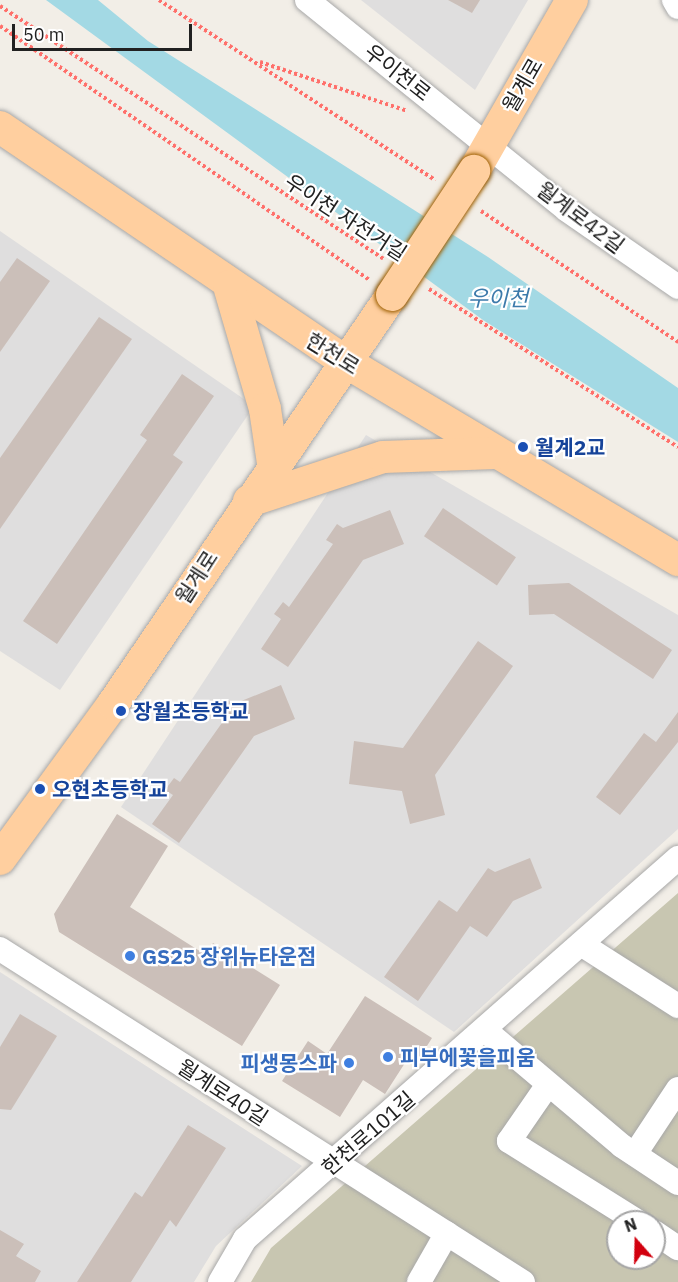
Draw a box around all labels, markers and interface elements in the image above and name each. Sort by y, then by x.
scale bar [15,12,195,50]
text: 50 m [23,23,65,46]
street label: 우이천로 [360,38,436,106]
street label: 월계로 [497,54,547,116]
street label: 우이천 자전거길 [280,168,412,266]
street label: 월계로42길 [532,176,630,258]
water label: 우이천 [468,285,528,311]
street label: 한천로 [302,327,364,379]
place label: 월계2교 [535,434,606,460]
marker: 월계2교 [516,440,530,454]
street label: 월계로 [170,546,222,608]
place label: 장월초등학교 [133,698,249,724]
marker: 장월초등학교 [114,704,128,718]
place label: 오현초등학교 [52,776,168,802]
marker: 오현초등학교 [33,782,47,796]
place label: GS25 장위뉴타운점 [142,943,316,969]
marker: GS25 장위뉴타운점 [123,949,137,963]
place label: 피부에꽃을피움 [400,1044,535,1070]
place label: 피생몽스파 [240,1050,337,1076]
marker: 피부에꽃을피움 [381,1050,395,1064]
street label: 월계로40길 [173,1054,273,1130]
marker: 피생몽스파 [342,1056,356,1070]
street label: 한천로101길 [316,1086,420,1180]
north arrow [606,1210,666,1270]
text: N [622,1214,639,1236]

